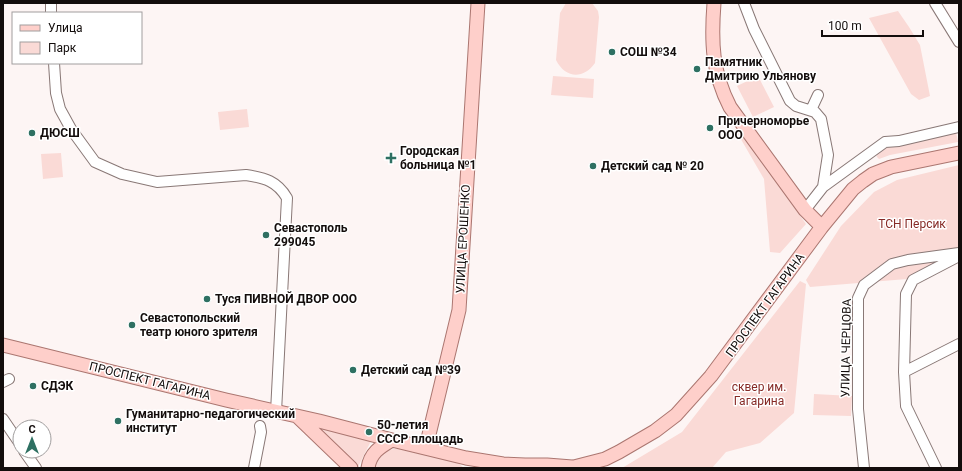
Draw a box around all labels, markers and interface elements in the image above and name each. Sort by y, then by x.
legend [12,12,142,64]
scale bar [822,12,923,38]
text: 100 m [828,19,862,33]
text: Улица [48,21,83,35]
text: Парк [48,41,77,55]
place label: СОШ №34 [620,45,677,59]
marker: СОШ №34 [607,47,617,57]
place label: Памятник Дмитрию Ульянову [705,55,817,83]
marker: Памятник Дмитрию Ульянову [692,64,702,74]
place label: Причерноморье ООО [718,114,810,142]
marker: Причерноморье ООО [705,123,715,133]
place label: ДЮСШ [40,126,80,140]
marker: ДЮСШ [27,128,37,138]
place label: Городская больница №1 [400,144,476,172]
marker: Городская больница №1 [385,152,397,164]
place label: Детский сад № 20 [601,159,704,173]
marker: Детский сад № 20 [588,161,598,171]
street label: УЛИЦА ЕРОШЕНКО [453,184,473,294]
park label: ТСН Персик [878,217,946,231]
place label: Севастополь 299045 [274,221,348,249]
marker: Севастополь 299045 [261,230,271,240]
street label: ПРОСПЕКТ ГАГАРИНА [723,250,807,359]
place label: Туся ПИВНОЙ ДВОР ООО [215,291,357,306]
marker: Туся ПИВНОЙ ДВОР ООО [202,294,212,304]
street label: УЛИЦА ЧЕРЦОВА [838,298,854,398]
place label: Севастопольский театр юного зрителя [140,311,258,339]
marker: Севастопольский театр юного зрителя [127,320,137,330]
street label: ПРОСПЕКТ ГАГАРИНА [88,359,212,403]
place label: Детский сад №39 [361,363,461,377]
marker: Детский сад №39 [348,365,358,375]
place label: СДЭК [41,379,74,393]
park label: сквер им. Гагарина [732,380,786,408]
marker: СДЭК [28,381,38,391]
place label: Гуманитарно-педагогический институт [126,407,295,435]
marker: Гуманитарно-педагогический институт [113,416,123,426]
place label: 50-летия СССР площадь [377,418,463,446]
north arrow [12,419,52,459]
text: С [28,423,36,436]
marker: 50-летия СССР площадь [364,427,374,437]

